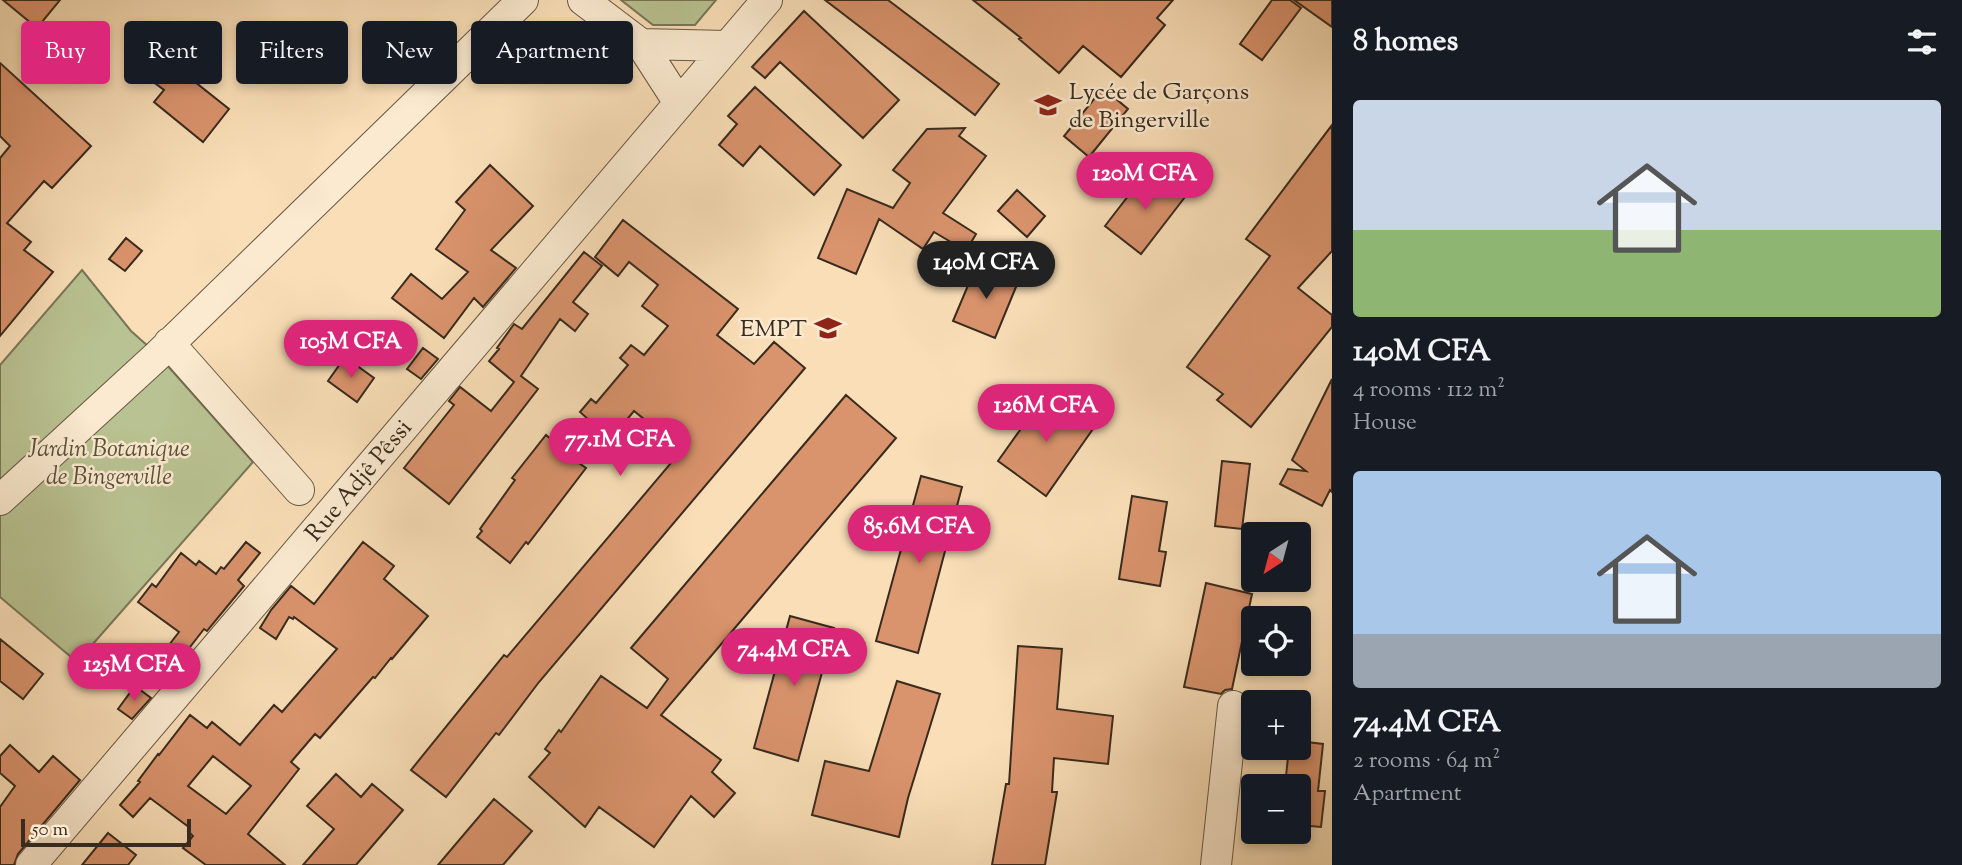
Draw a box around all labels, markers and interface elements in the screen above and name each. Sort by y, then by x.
chip: Buy [21,21,110,84]
chip: Rent [124,21,222,84]
chip: Filters [236,21,348,84]
chip: New [362,21,457,84]
chip: Apartment [471,21,633,84]
text: 8 homes [1353,21,1458,64]
icon: filters [1903,23,1941,61]
place label: Lycée de Garçons de Bingerville [1069,76,1249,138]
school or university icon: Lycée de Garçons de Bingerville [1033,90,1063,120]
icon: home [1584,145,1710,271]
pin: 120M CFA [1073,152,1217,212]
text: 120M CFA [1092,158,1198,191]
pin: 140M CFA [914,242,1058,301]
text: 140M CFA [933,247,1039,280]
place label: EMPT [740,313,807,347]
school or university icon: EMPT [813,313,843,343]
pin: 105M CFA [279,320,423,380]
text: 105M CFA [300,326,402,359]
text: 140M CFA [1353,331,1491,374]
text: 4 rooms · 112 m² [1353,374,1505,407]
pin: 126M CFA [974,384,1118,444]
text: 126M CFA [994,390,1098,423]
text: House [1353,407,1417,440]
street label: Rue Adjê Pêssi [298,413,421,550]
pin: 77.1M CFA [540,419,700,478]
text: 77.1M CFA [565,424,675,457]
park label: Jardin Botanique de Bingerville [27,433,190,495]
pin: 85.6M CFA [839,505,999,565]
text: 85.6M CFA [864,511,974,544]
icon: home [1584,516,1710,642]
north arrow [1241,522,1311,592]
map controls [1241,522,1311,844]
button: locate [1241,606,1311,676]
pin: 74.4M CFA [714,628,874,688]
text: 74.4M CFA [737,634,851,667]
pin: 125M CFA [62,644,206,703]
text: 125M CFA [83,649,185,682]
button: + [1241,690,1311,760]
text: 74.4M CFA [1353,702,1501,745]
text: 2 rooms · 64 m² [1353,745,1500,778]
button: − [1241,774,1311,844]
text: Apartment [1353,778,1462,811]
scale bar [21,816,191,848]
text: 50 m [32,817,68,844]

